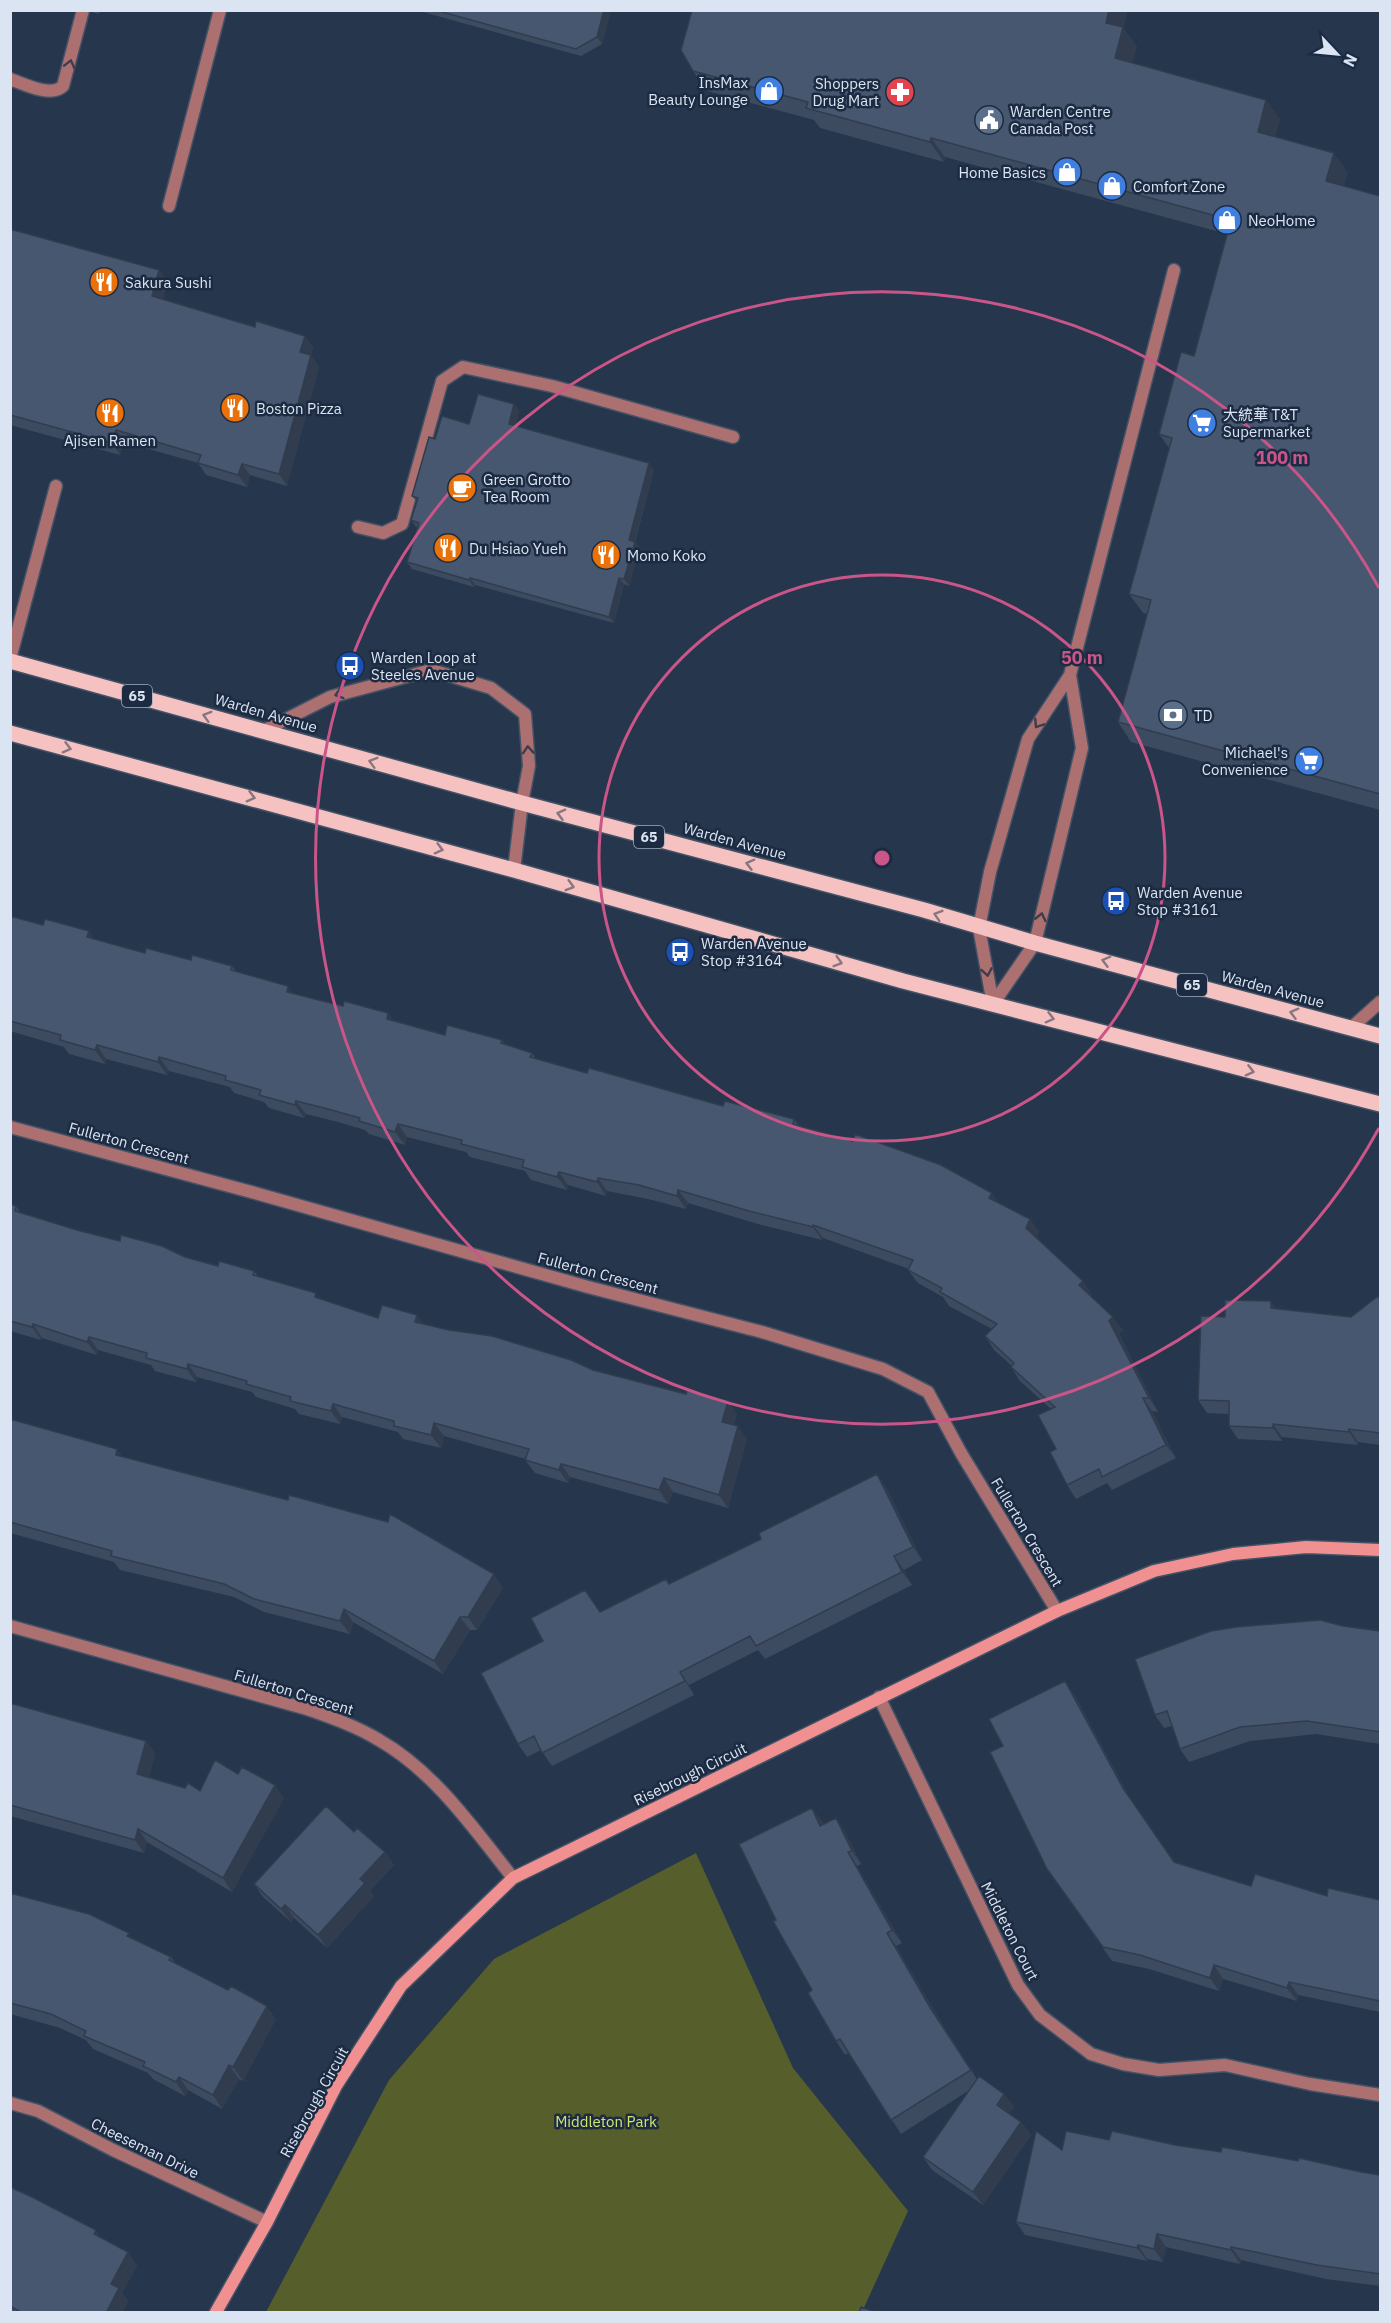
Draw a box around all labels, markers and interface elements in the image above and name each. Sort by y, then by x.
north arrow [1307,24,1367,84]
text: N [1339,51,1362,70]
one-way arrow [62,59,75,69]
place label: InsMax Beauty Lounge [648,73,748,109]
place label: Shoppers Drug Mart [812,74,879,110]
shop icon: InsMax Beauty Lounge [753,75,785,107]
pharmacy icon: Shoppers Drug Mart [884,76,916,108]
place label: Warden Centre Canada Post [1010,102,1111,138]
public building icon: Warden Centre Canada Post [973,104,1005,136]
shop icon: Home Basics [1051,156,1083,188]
place label: Home Basics [958,163,1046,182]
shop icon: Comfort Zone [1096,170,1128,202]
place label: Comfort Zone [1133,177,1225,196]
shop icon: NeoHome [1211,204,1243,236]
place label: NeoHome [1248,211,1316,230]
restaurant icon: Sakura Sushi [88,266,120,298]
place label: Sakura Sushi [125,273,212,292]
restaurant icon: Boston Pizza [219,392,251,424]
restaurant icon: Ajisen Ramen [94,397,126,429]
place label: Boston Pizza [256,399,342,418]
place label: 大統華 T&T Supermarket [1223,405,1310,441]
supermarket icon: 大統華 T&T Supermarket [1186,407,1218,439]
place label: Ajisen Ramen [64,431,156,450]
text: 100 m [1256,446,1308,469]
place label: Green Grotto Tea Room [483,470,570,506]
cafe icon: Green Grotto Tea Room [446,472,478,504]
restaurant icon: Du Hsiao Yueh [432,532,464,564]
place label: Du Hsiao Yueh [469,539,566,558]
restaurant icon: Momo Koko [590,539,622,571]
place label: Momo Koko [627,546,706,565]
text: 50 m [1061,646,1103,669]
place label: Warden Loop at Steeles Avenue [371,648,476,684]
bus stop icon: Warden Loop at Steeles Avenue [334,650,366,682]
road number: 65 [122,685,152,707]
one-way arrow [334,687,345,699]
street label: Warden Avenue [213,689,319,737]
bank icon: TD [1157,699,1189,731]
place label: TD [1194,706,1213,725]
one-way arrow [202,710,212,723]
one-way arrow [1034,718,1045,729]
one-way arrow [61,741,72,753]
place label: Michael's Convenience [1202,743,1288,779]
one-way arrow [522,745,535,754]
supermarket icon: Michael's Convenience [1293,745,1325,777]
one-way arrow [369,757,379,769]
one-way arrow [246,790,256,803]
one-way arrow [557,809,567,821]
street label: Warden Avenue [681,818,789,864]
road number: 65 [634,826,664,848]
one-way arrow [434,842,444,855]
centre of rings [872,848,892,868]
one-way arrow [745,859,756,871]
one-way arrow [564,879,575,891]
place label: Warden Avenue Stop #3161 [1137,883,1243,919]
bus stop icon: Warden Avenue Stop #3161 [1100,885,1132,917]
one-way arrow [933,910,944,922]
one-way arrow [1033,912,1046,922]
place label: Warden Avenue Stop #3164 [701,934,807,970]
bus stop icon: Warden Avenue Stop #3164 [664,936,696,968]
one-way arrow [832,955,843,967]
one-way arrow [1101,956,1111,969]
street label: Warden Avenue [1219,966,1327,1012]
one-way arrow [980,967,993,977]
road number: 65 [1177,974,1207,996]
one-way arrow [1289,1008,1300,1020]
one-way arrow [1044,1011,1054,1024]
one-way arrow [1245,1064,1255,1077]
street label: Fullerton Crescent [67,1118,191,1168]
street label: Fullerton Crescent [536,1248,660,1298]
street label: Fullerton Crescent [987,1474,1067,1590]
street label: Fullerton Crescent [232,1665,356,1719]
street label: Risebrough Circuit [630,1738,750,1810]
street label: Middleton Court [977,1878,1043,1984]
street label: Risebrough Circuit [276,2043,352,2161]
park label: Middleton Park [555,2112,657,2131]
street label: Cheeseman Drive [88,2114,202,2182]

